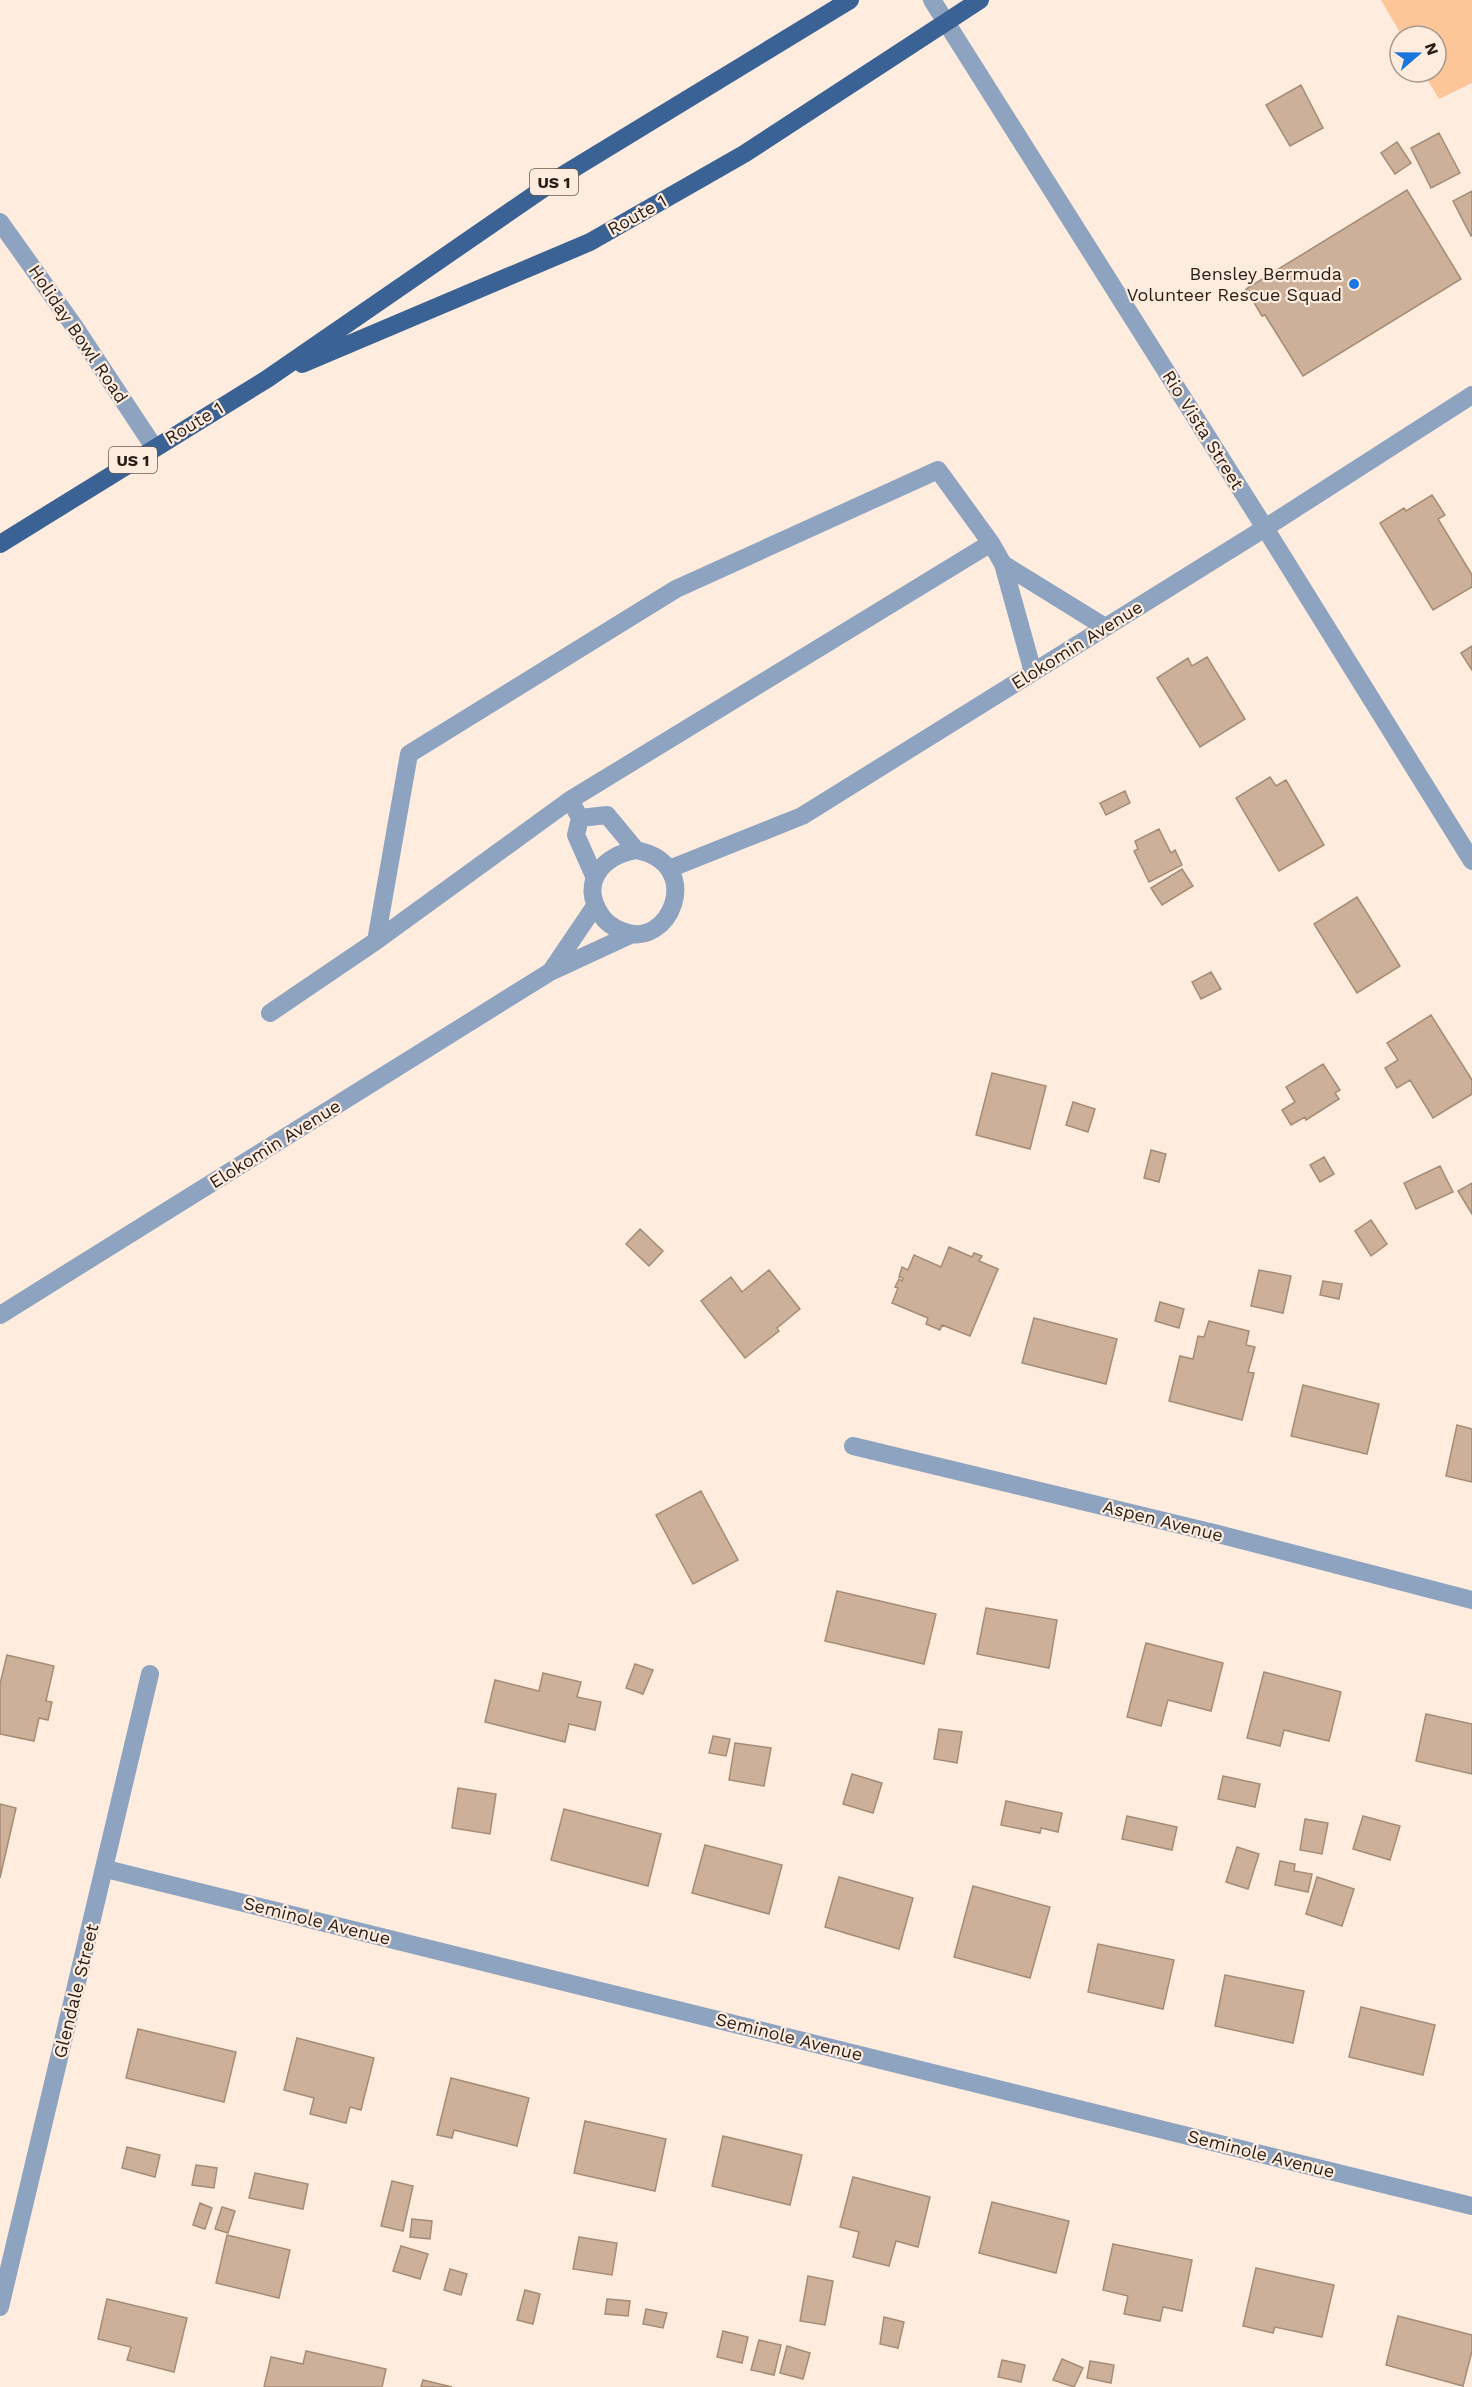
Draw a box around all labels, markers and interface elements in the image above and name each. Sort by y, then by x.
north arrow [1388,24,1448,84]
text: N [1421,40,1443,58]
road number: US 1 [530,169,578,195]
street label: Route 1 [604,190,670,239]
street label: Holiday Bowl Road [24,261,133,407]
place label: Bensley Bermuda Volunteer Rescue Squad [1127,263,1342,305]
marker: Bensley Bermuda Volunteer Rescue Squad [1347,277,1361,291]
street label: Rio Vista Street [1158,366,1249,494]
street label: Route 1 [161,397,227,448]
road number: US 1 [109,447,157,473]
street label: Elokomin Avenue [1007,596,1146,693]
street label: Elokomin Avenue [205,1095,344,1192]
street label: Aspen Avenue [1101,1495,1225,1546]
street label: Seminole Avenue [241,1892,393,1949]
street label: Glendale Street [49,1921,102,2060]
street label: Seminole Avenue [713,2008,865,2065]
street label: Seminole Avenue [1185,2125,1337,2182]

